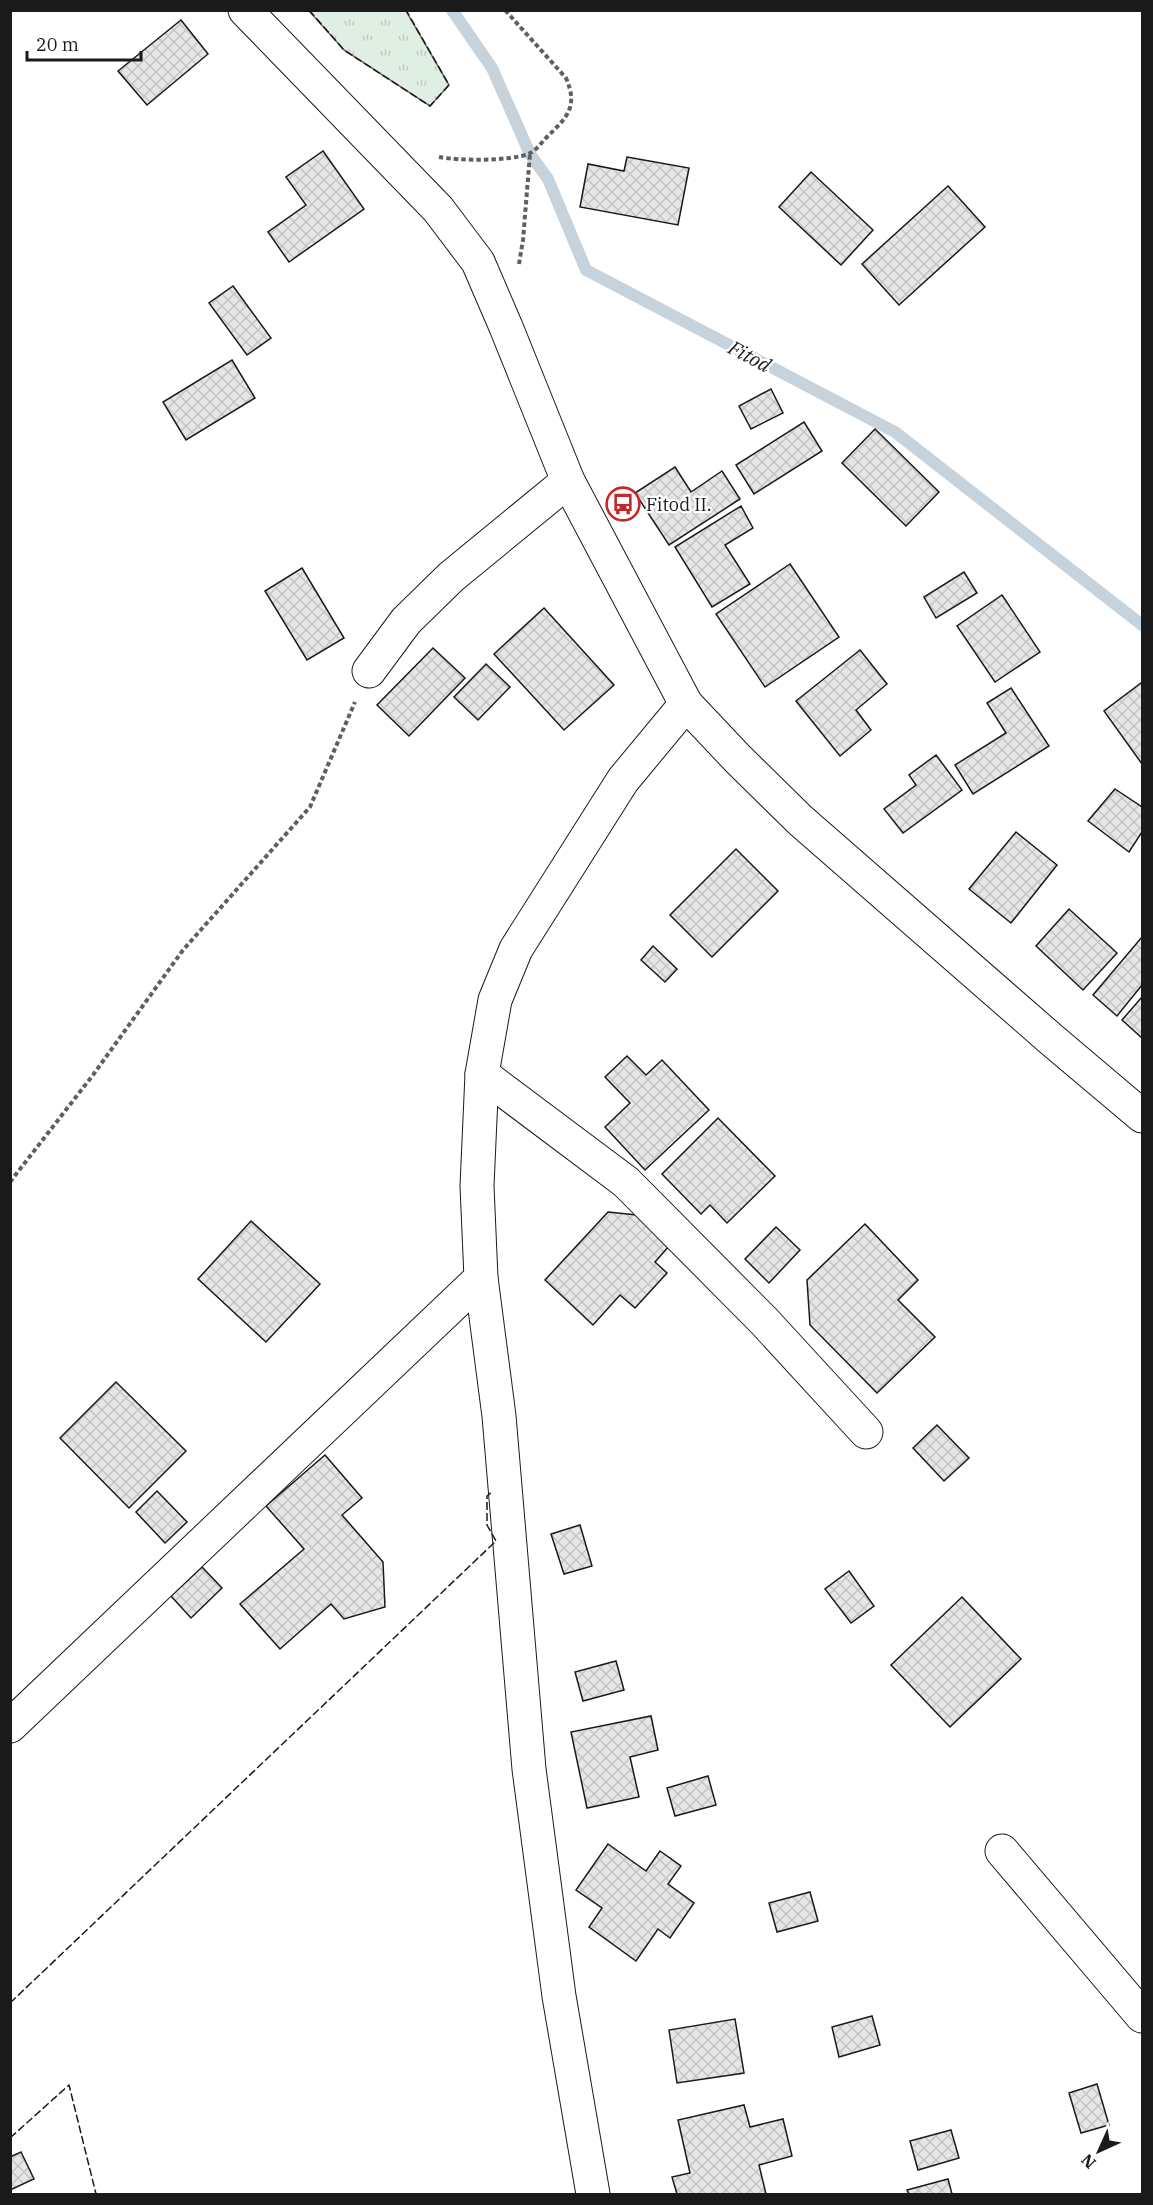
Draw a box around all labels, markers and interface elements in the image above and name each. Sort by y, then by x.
scale bar [27,24,141,62]
text: 20 m [36,33,79,56]
water label: Fitod [723,333,777,379]
bus stop icon: Fitod II. [605,486,641,522]
place label: Fitod II. [646,493,712,516]
north arrow [1069,2121,1129,2181]
text: N [1077,2150,1100,2173]

